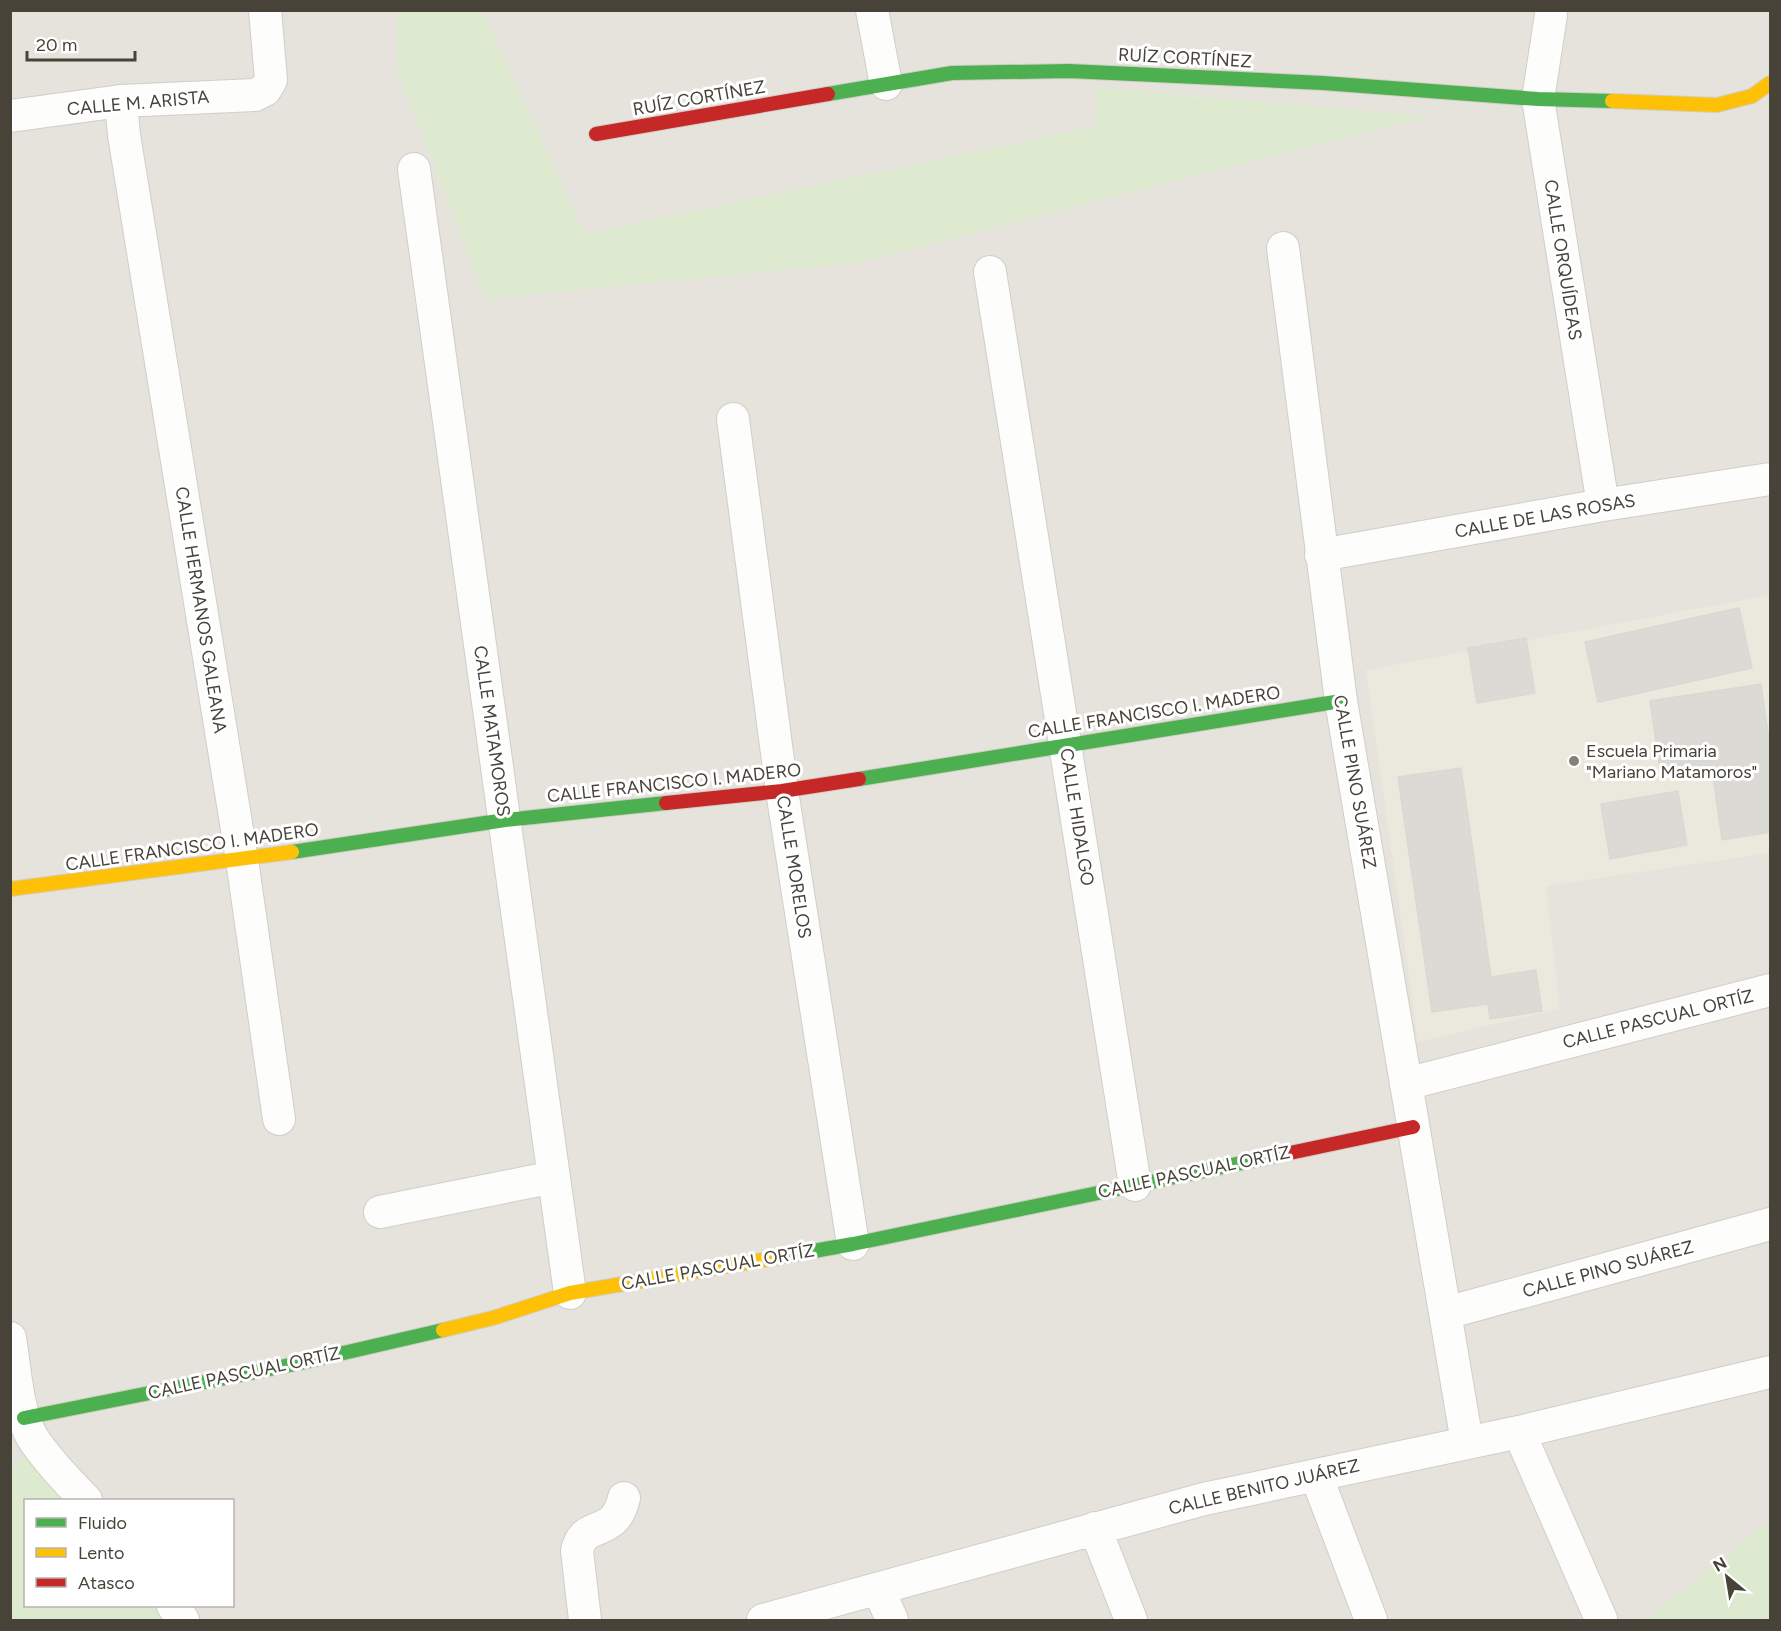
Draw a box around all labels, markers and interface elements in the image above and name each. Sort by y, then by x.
scale bar [27,24,135,62]
text: 20 m [36,34,77,56]
street label: RUÍZ CORTÍNEZ [1118,44,1252,72]
street label: RUÍZ CORTÍNEZ [631,76,767,120]
street label: CALLE M. ARISTA [66,86,210,120]
street label: CALLE ORQUÍDEAS [1539,178,1587,342]
street label: CALLE HERMANOS GALEANA [171,485,231,735]
street label: CALLE DE LAS ROSAS [1453,489,1637,543]
street label: CALLE MATAMOROS [469,644,515,818]
street label: CALLE FRANCISCO I. MADERO [1026,681,1282,743]
street label: CALLE PINO SUÁREZ [1329,693,1381,871]
place label: Escuela Primaria "Mariano Matamoros" [1586,740,1757,783]
street label: CALLE HIDALGO [1055,747,1099,887]
marker: Escuela Primaria "Mariano Matamoros" [1567,754,1581,768]
street label: CALLE FRANCISCO I. MADERO [546,759,802,807]
street label: CALLE MORELOS [772,794,816,940]
street label: CALLE FRANCISCO I. MADERO [64,818,320,876]
street label: CALLE PASCUAL ORTÍZ [1560,985,1756,1053]
street label: CALLE PASCUAL ORTÍZ [1096,1141,1292,1203]
street label: CALLE PINO SUÁREZ [1520,1236,1696,1302]
street label: CALLE PASCUAL ORTÍZ [620,1239,816,1295]
street label: CALLE PASCUAL ORTÍZ [146,1342,342,1404]
street label: CALLE BENITO JUÁREZ [1166,1454,1362,1520]
legend [24,1499,234,1607]
text: Fluido [78,1512,127,1534]
text: Lento [78,1542,124,1564]
north arrow [1697,1547,1757,1607]
text: N [1710,1553,1730,1576]
text: Atasco [78,1572,135,1594]

